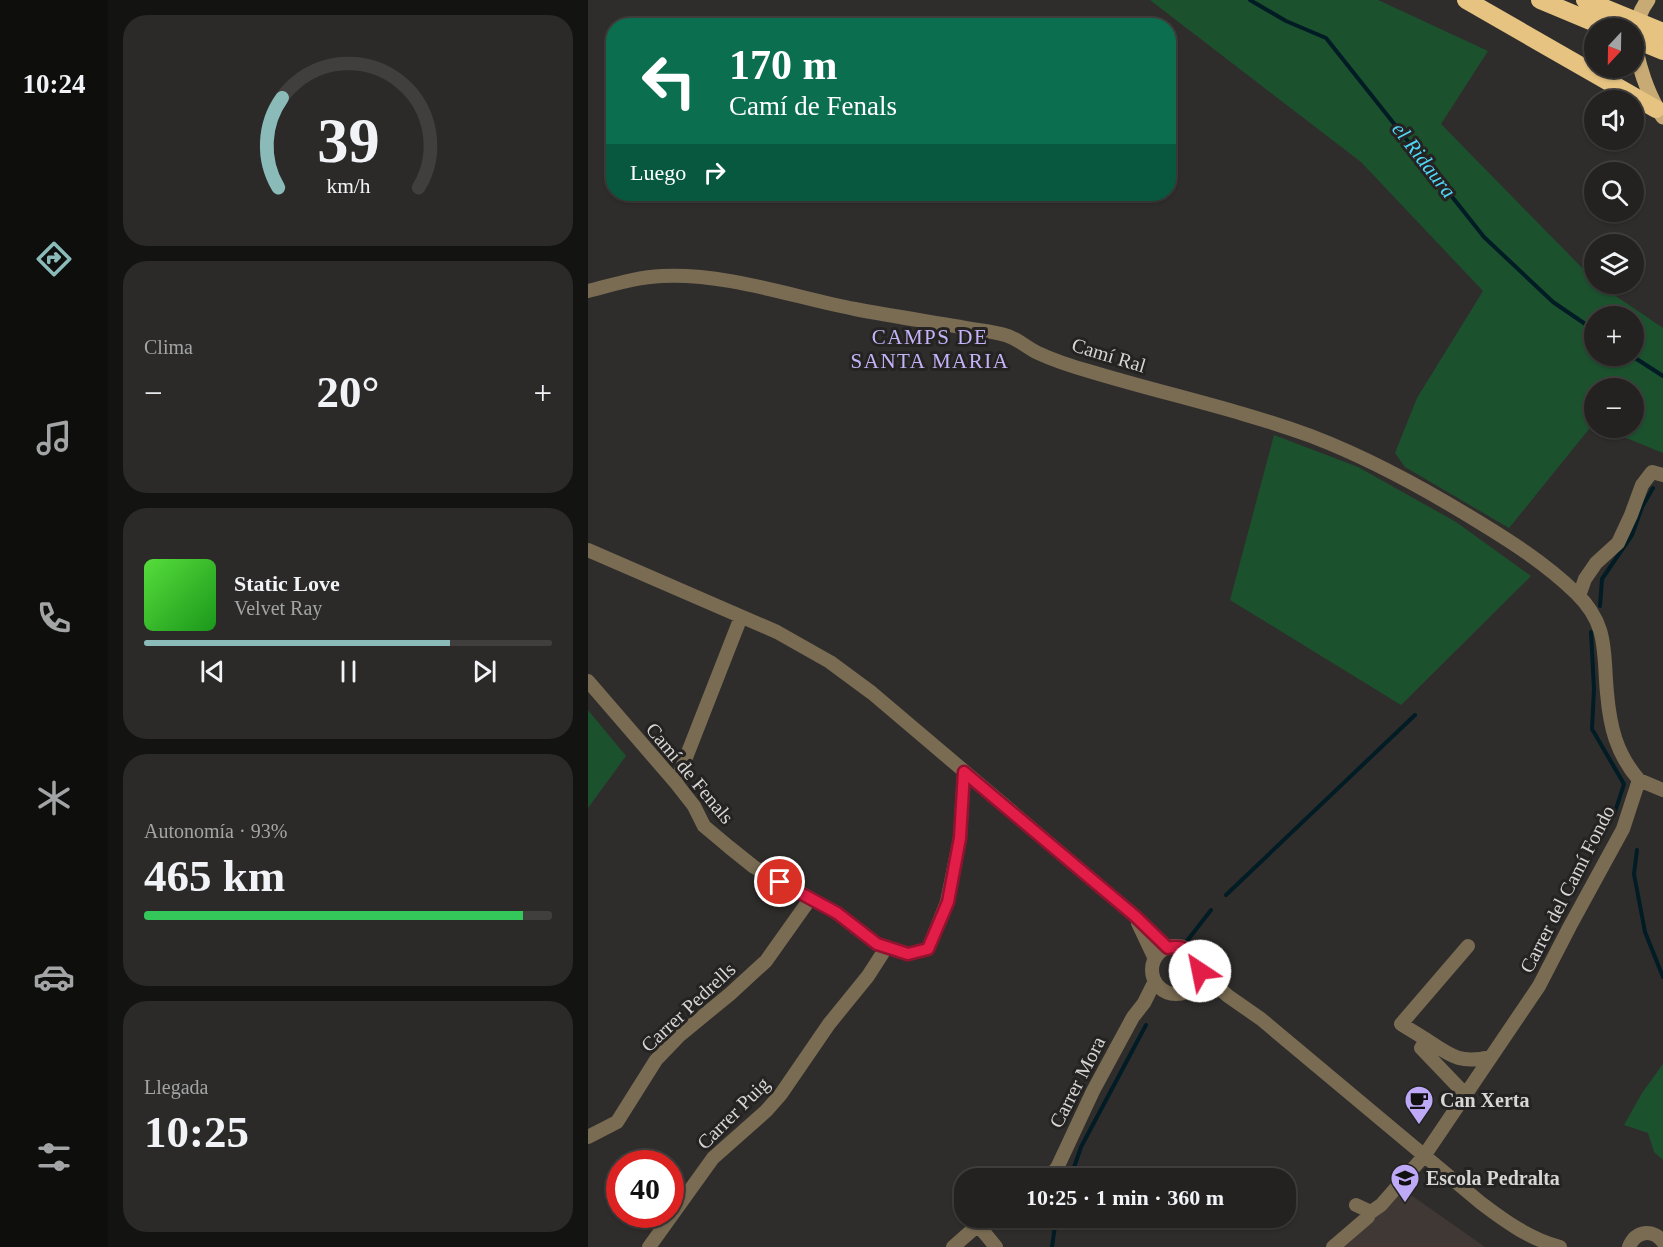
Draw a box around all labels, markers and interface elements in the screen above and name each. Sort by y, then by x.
north arrow [1584,18,1644,78]
map controls [1584,18,1644,438]
icon: left [630,42,708,120]
text: 170 m [729,42,838,88]
text: 10:24 [23,69,86,99]
button: sound [1584,90,1644,150]
text: Camí de Fenals [729,91,897,121]
text: 39 [317,106,379,175]
water label: el Ridaura [1387,117,1461,203]
icon: right [698,156,731,189]
text: Luego [630,160,686,185]
button: search [1584,162,1644,222]
text: km/h [326,174,370,198]
button: layers [1584,234,1644,294]
icon: directions [33,238,75,280]
button: + [1584,306,1644,366]
district label: CAMPS DE SANTA MARIA [851,325,1009,373]
street label: Camí Ral [1069,333,1149,377]
text: Clima [144,336,193,358]
text: 20° [317,367,380,417]
text: − [144,375,163,411]
text: + [533,375,552,411]
button: − [1584,378,1644,438]
icon: music [33,417,75,459]
text: Static Love [234,571,340,596]
icon: phone [33,597,75,639]
text: Velvet Ray [234,597,322,619]
icon: previous [196,655,229,688]
icon: pause [332,655,365,688]
icon: next [468,655,501,688]
street label: Camí de Fenals [642,718,739,828]
icon: climate [33,777,75,819]
street label: Carrer del Camí Fondo [1515,802,1619,976]
text: Autonomía · 93% [144,820,287,842]
text: 465 km [144,851,285,901]
pin [754,856,805,907]
icon: arrive [763,865,796,898]
position arrow [1168,939,1232,1003]
icon: car [33,956,75,998]
street label: Carrer Pedrells [636,958,740,1056]
street label: Carrer Mora [1045,1033,1109,1131]
street label: Carrer Puig [692,1072,774,1154]
text: Llegada [144,1076,208,1098]
cafe icon: Can Xerta [1403,1084,1435,1126]
place label: Can Xerta [1440,1089,1529,1111]
text: 10:25 [144,1107,249,1157]
icon: filters [33,1136,75,1178]
speed limit sign: 40 [606,1150,684,1228]
school or university icon: Escola Pedralta [1389,1162,1421,1204]
place label: Escola Pedralta [1426,1167,1560,1189]
text: 10:25 · 1 min · 360 m [1026,1185,1224,1210]

